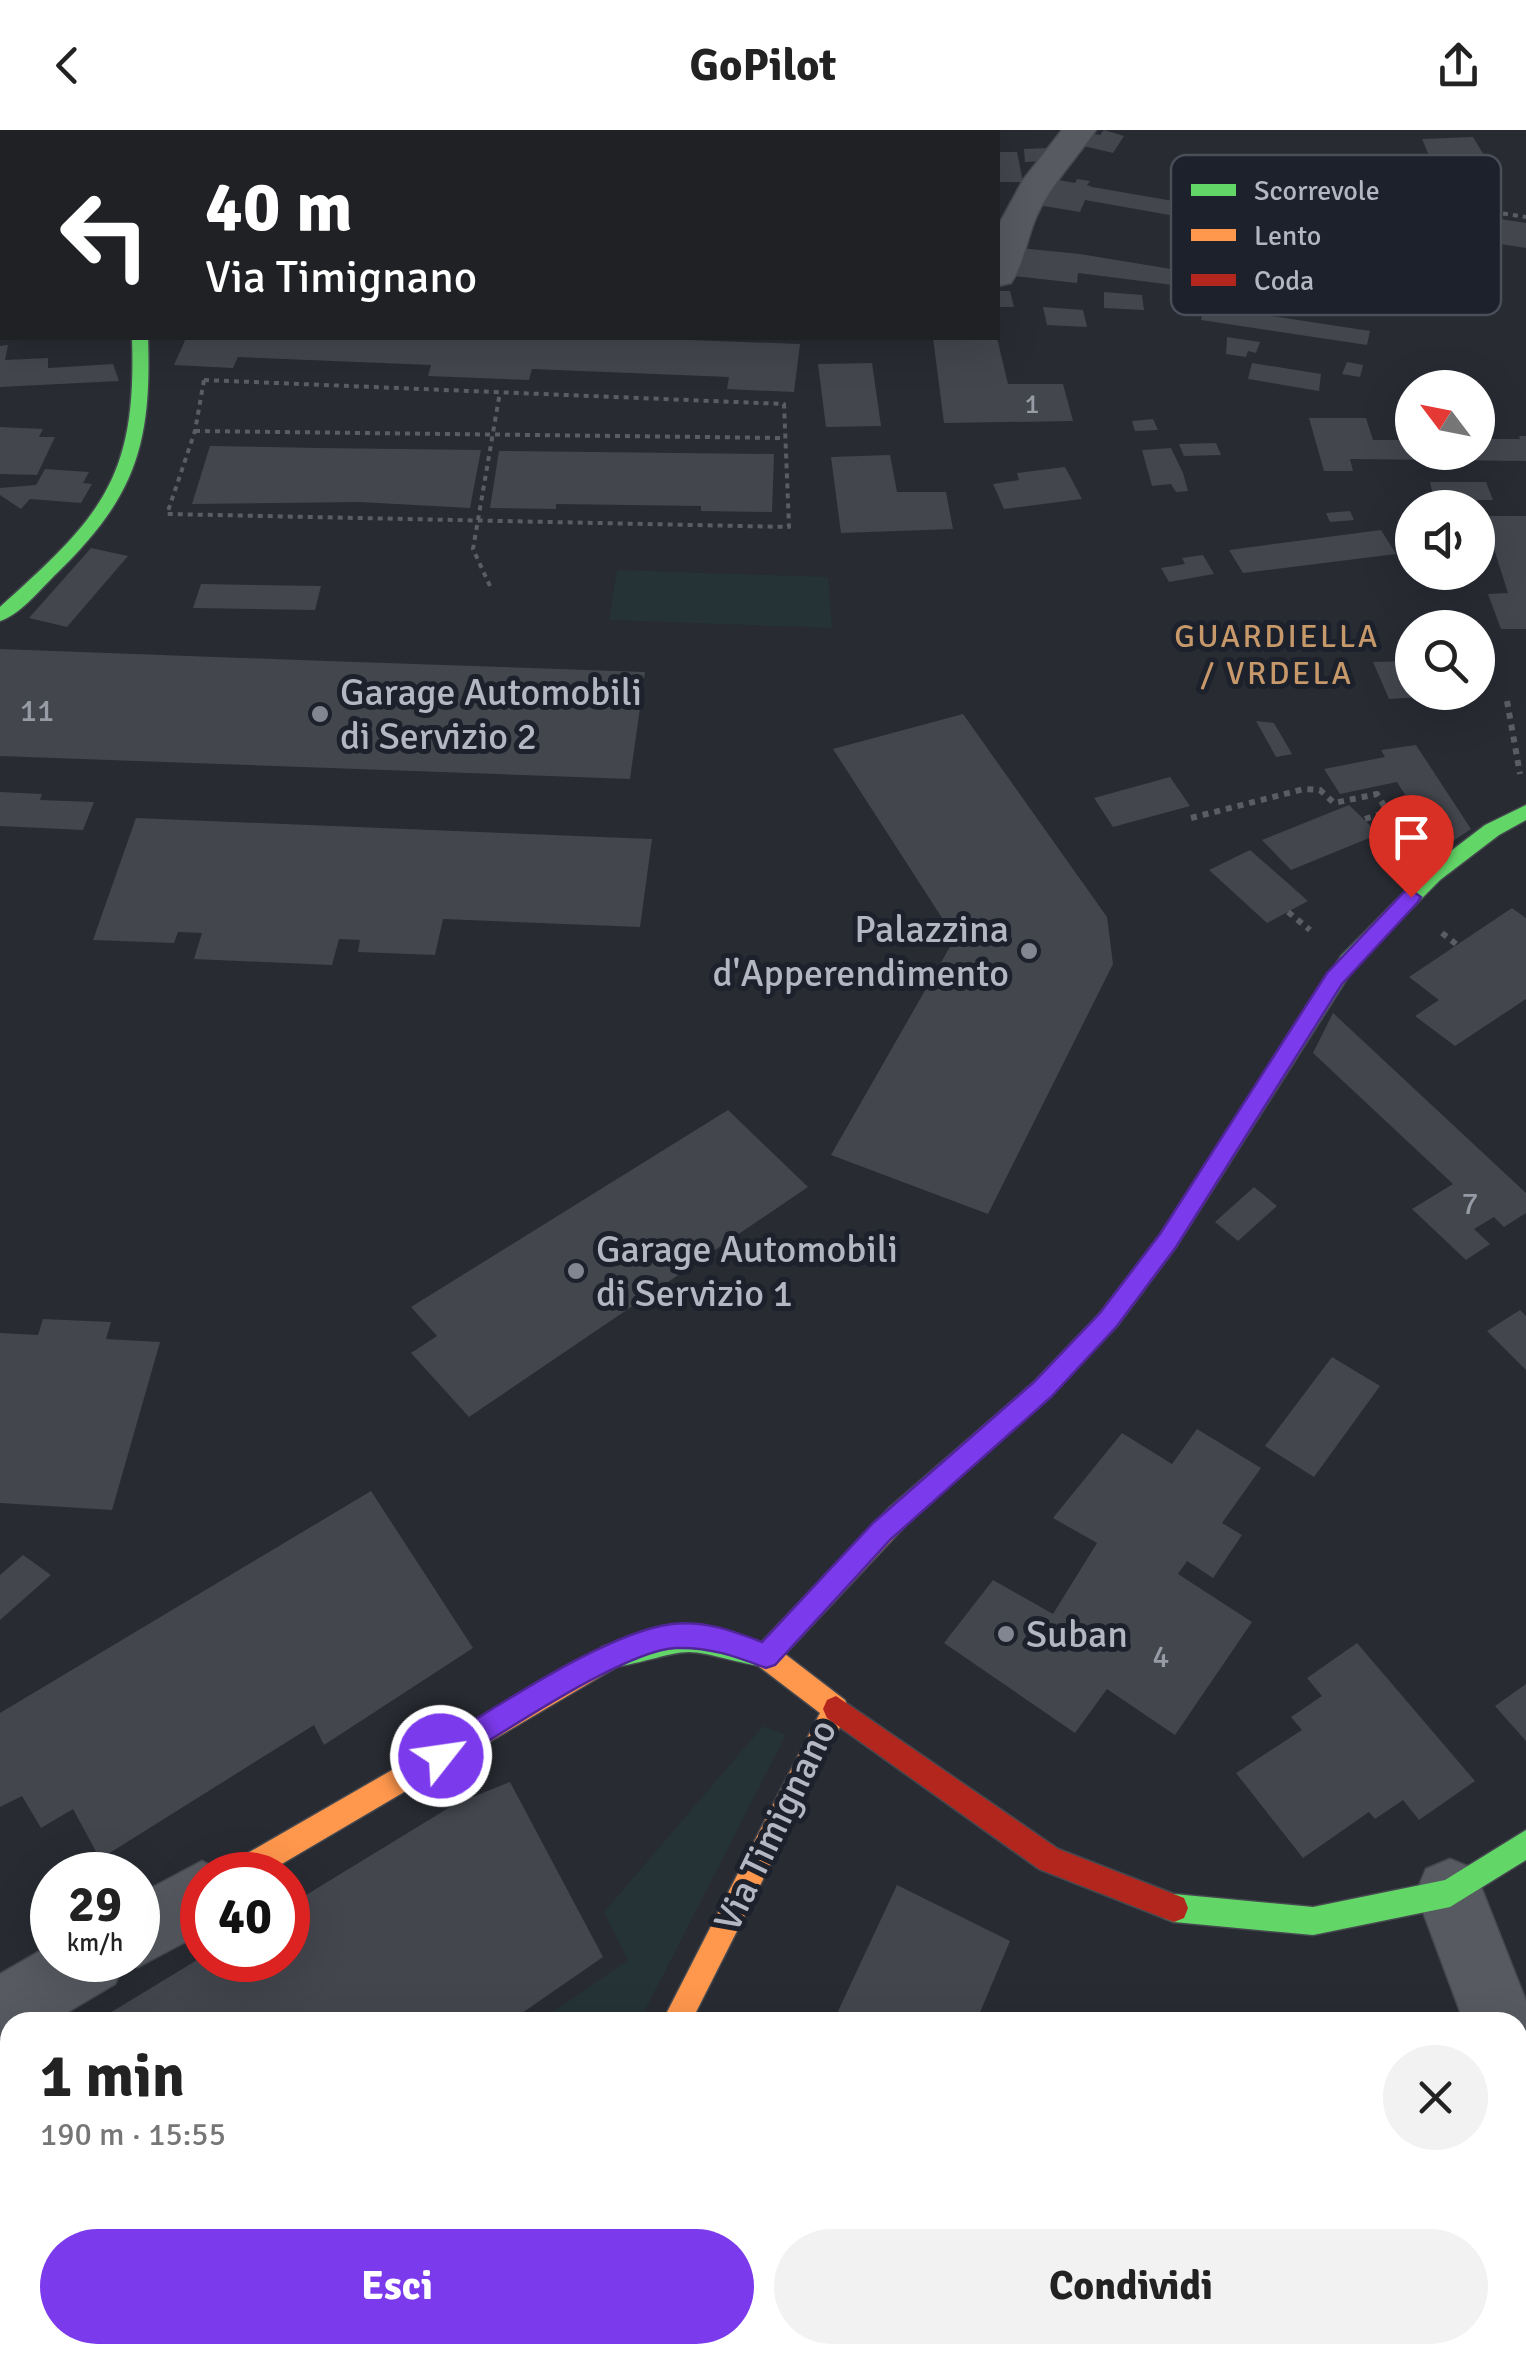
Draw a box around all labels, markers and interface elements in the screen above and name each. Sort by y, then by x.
icon: back [40,38,95,93]
text: GoPilot [690,38,836,93]
icon: share [1431,38,1486,93]
legend [1171,155,1501,315]
text: 40 m [205,164,353,250]
icon: left [40,170,170,300]
text: Scorrevole [1254,174,1380,208]
text: Lento [1254,219,1321,253]
text: Via Timignano [205,250,477,305]
text: Coda [1254,264,1314,298]
north arrow [1395,370,1495,470]
map controls [1395,370,1495,710]
house number: 1 [1024,387,1040,421]
button: sound [1395,490,1495,590]
button: search [1395,610,1495,710]
district label: GUARDIELLA / VRDELA [1174,617,1380,693]
place label: Garage Automobili di Servizio 2 [340,669,642,760]
house number: 11 [20,691,54,730]
marker: Garage Automobili di Servizio 2 [309,703,331,725]
pin [1369,795,1454,898]
icon: arrive [1384,810,1439,865]
place label: Palazzina d'Apperendimento [712,906,1009,997]
marker: Palazzina d'Apperendimento [1018,940,1040,962]
house number: 7 [1461,1184,1479,1223]
place label: Garage Automobili di Servizio 1 [596,1226,898,1317]
marker: Garage Automobili di Servizio 1 [565,1260,587,1282]
place label: Suban [1026,1611,1128,1658]
marker: Suban [995,1623,1017,1645]
house number: 4 [1152,1637,1170,1676]
position arrow [389,1704,493,1808]
street label: Via Timignano [704,1712,847,1939]
speed limit sign: 40 [180,1852,310,1982]
text: 29 [68,1874,122,1936]
text: km/h [67,1927,123,1958]
text: 1 min [40,2040,185,2114]
button: close [1383,2045,1488,2150]
text: 190 m · 15:55 [40,2115,226,2154]
button: Esci [40,2229,754,2344]
button: Condividi [774,2229,1488,2344]

